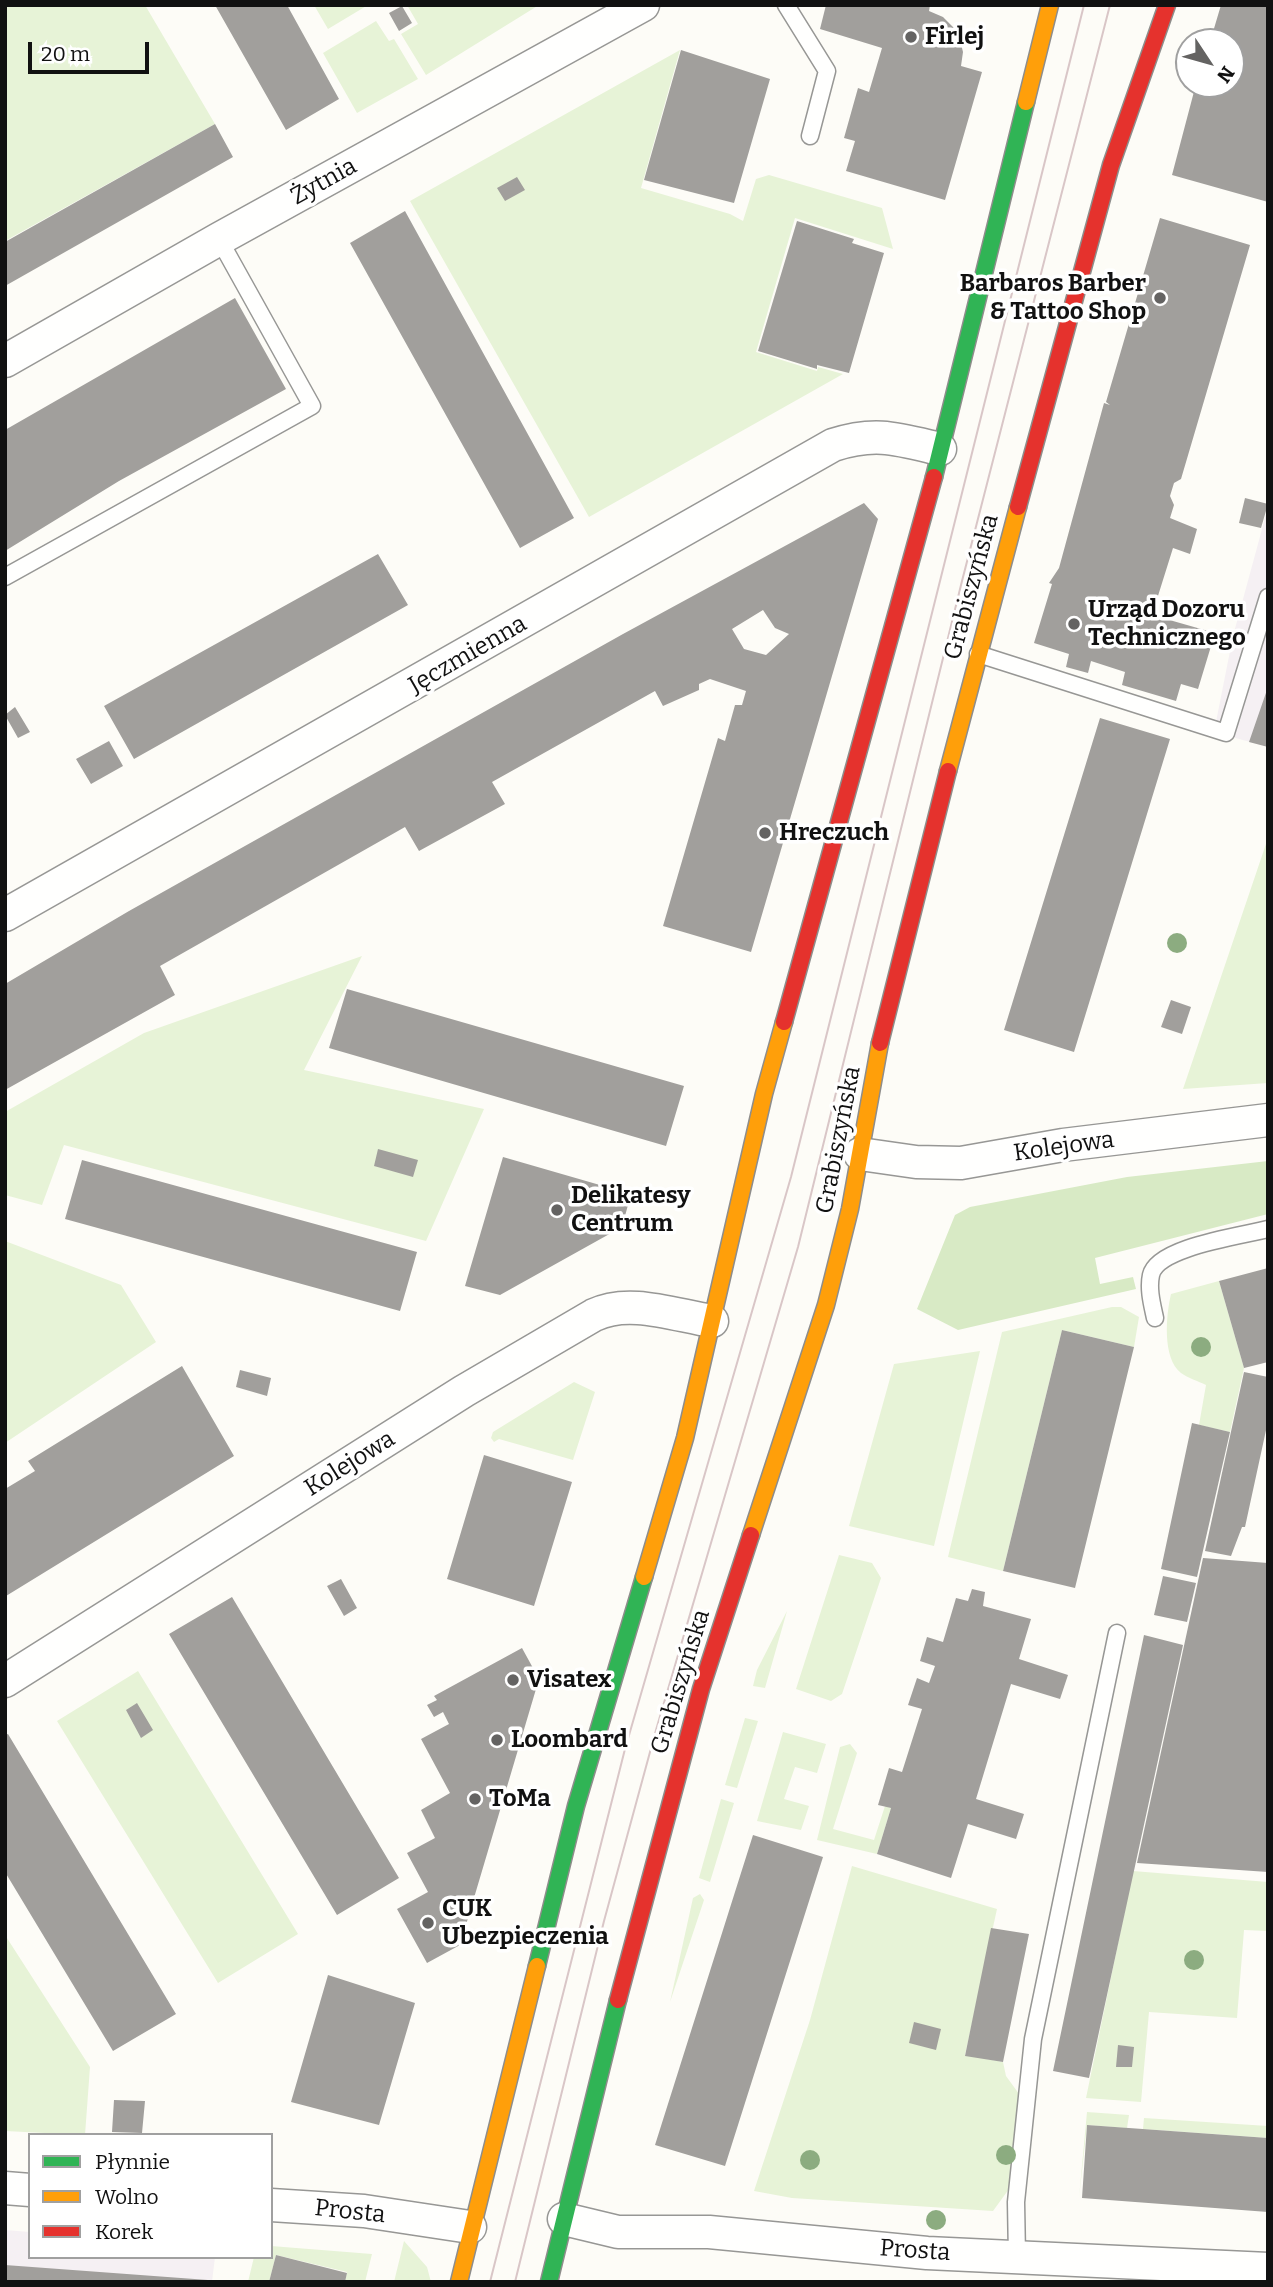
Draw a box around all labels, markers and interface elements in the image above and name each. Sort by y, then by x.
place label: Firlej [925,23,984,51]
scale bar [32,28,152,72]
north arrow [1175,28,1245,98]
marker: Firlej [903,29,919,45]
text: 20 m [41,41,90,67]
text: N [1212,62,1239,87]
street label: Żytnia [286,152,362,212]
place label: Barbaros Barber & Tattoo Shop [960,270,1146,326]
marker: Barbaros Barber & Tattoo Shop [1152,290,1168,306]
street label: Grabiszyńska [939,511,1005,663]
place label: Urząd Dozoru Technicznego [1088,596,1246,652]
street label: Jęczmienna [404,610,532,700]
marker: Urząd Dozoru Technicznego [1066,616,1082,632]
place label: Hreczuch [779,819,889,847]
marker: Hreczuch [757,825,773,841]
street label: Grabiszyńska [811,1064,867,1216]
street label: Kolejowa [1012,1126,1116,1168]
place label: Delikatesy Centrum [571,1182,691,1238]
marker: Delikatesy Centrum [549,1202,565,1218]
street label: Kolejowa [299,1425,401,1503]
street label: Grabiszyńska [645,1606,717,1758]
place label: Visatex [527,1666,611,1694]
marker: Visatex [505,1672,521,1688]
place label: Loombard [511,1726,628,1754]
marker: Loombard [489,1732,505,1748]
place label: ToMa [489,1785,551,1813]
marker: ToMa [467,1791,483,1807]
place label: CUK Ubezpieczenia [442,1895,609,1951]
marker: CUK Ubezpieczenia [420,1915,436,1931]
legend [28,2133,273,2259]
text: Płynnie [95,2149,170,2175]
text: Wolno [95,2184,158,2210]
street label: Prosta [313,2194,387,2230]
text: Korek [95,2219,153,2245]
street label: Prosta [879,2234,951,2268]

